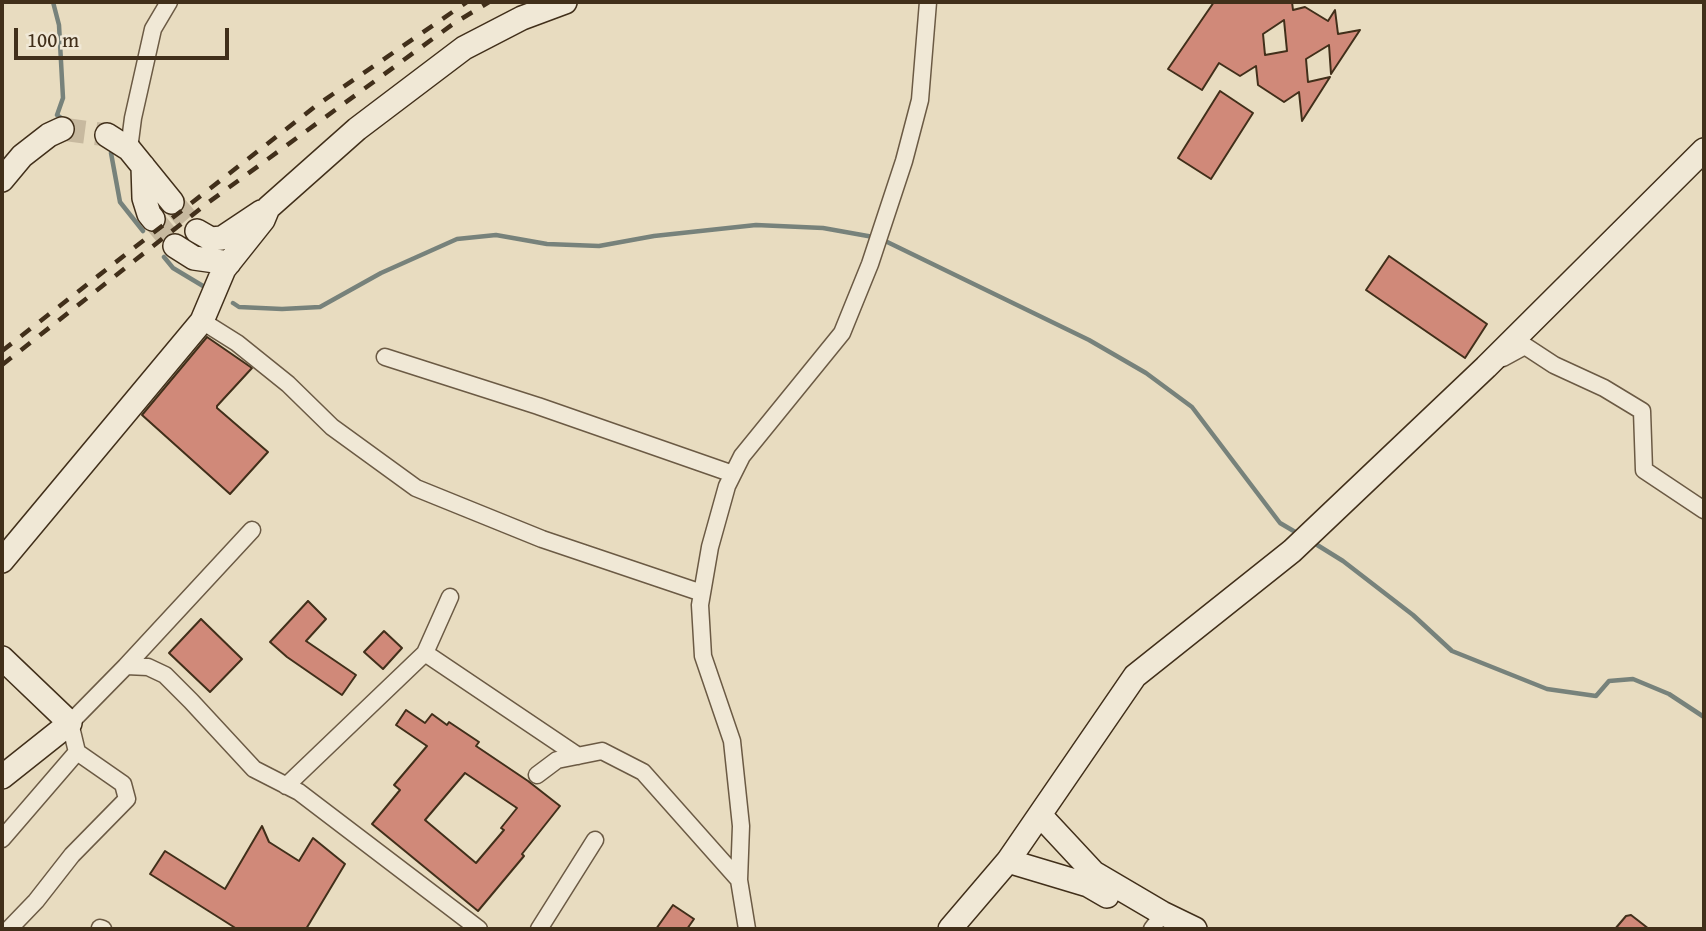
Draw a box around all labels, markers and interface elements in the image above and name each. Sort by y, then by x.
scale bar [18,14,233,58]
text: 100 m [27,24,79,55]

